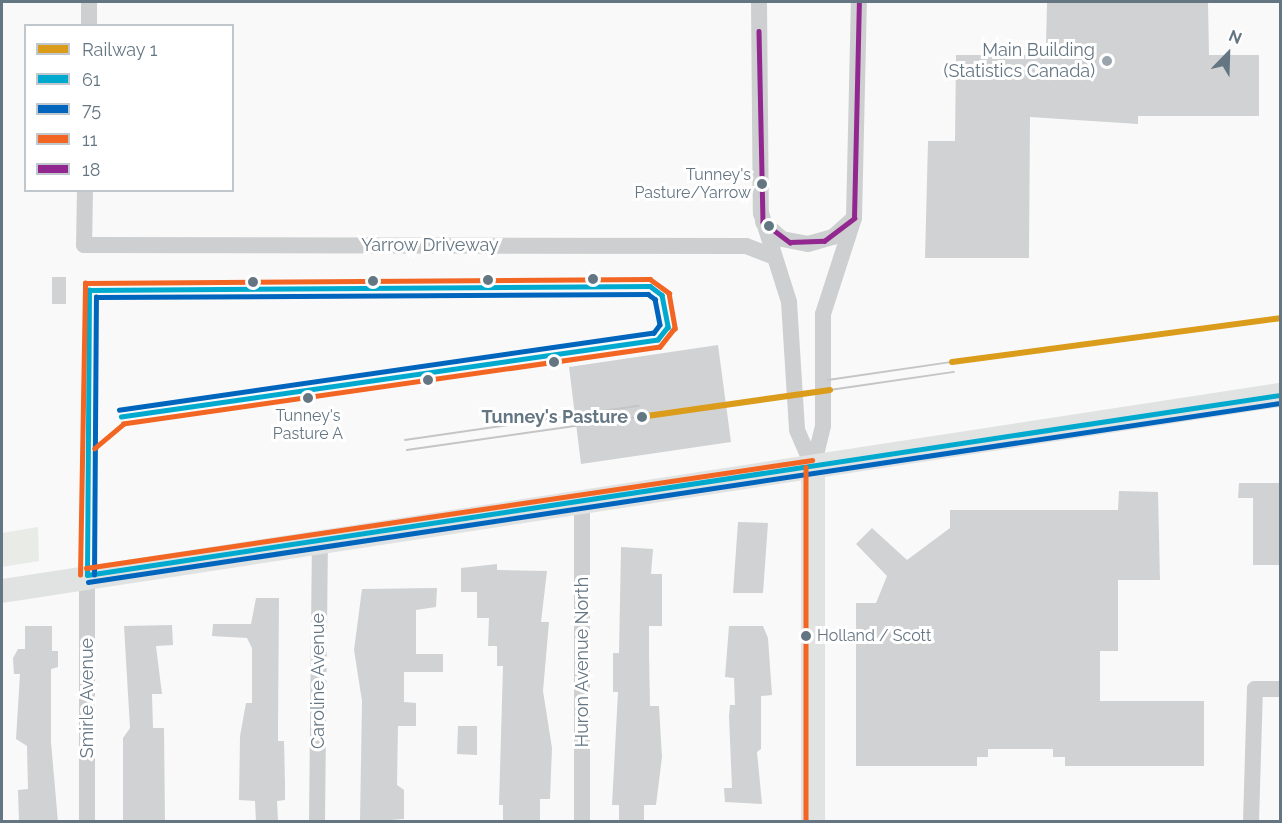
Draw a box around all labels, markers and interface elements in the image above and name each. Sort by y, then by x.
legend [24,24,234,192]
north arrow [1198,24,1258,84]
text: N [1226,26,1245,48]
text: Railway 1 [82,39,157,60]
place label: Main Building (Statistics Canada) [944,40,1095,82]
marker: Main Building (Statistics Canada) [1100,54,1114,68]
text: 61 [82,69,101,90]
text: 75 [82,99,101,120]
text: 11 [82,129,97,150]
text: 18 [82,159,100,180]
place label: Tunney's Pasture/Yarrow [635,165,751,203]
marker: Tunney's Pasture/Yarrow [756,178,768,190]
unlabelled marker [763,220,775,232]
street label: Yarrow Driveway [361,234,499,256]
unlabelled marker [587,273,599,285]
unlabelled marker [482,274,494,286]
unlabelled marker [367,275,379,287]
unlabelled marker [247,276,259,288]
unlabelled marker [548,356,560,368]
unlabelled marker [422,374,434,386]
marker: Tunney's Pasture A [302,392,314,404]
place label: Tunney's Pasture A [273,406,343,444]
place label: Tunney's Pasture [481,406,628,428]
marker: Tunney's Pasture [633,408,651,426]
street label: Huron Avenue North [571,577,593,747]
street label: Caroline Avenue [307,613,329,749]
place label: Holland / Scott [817,626,931,646]
marker: Holland / Scott [800,630,812,642]
street label: Smirle Avenue [76,638,98,758]

